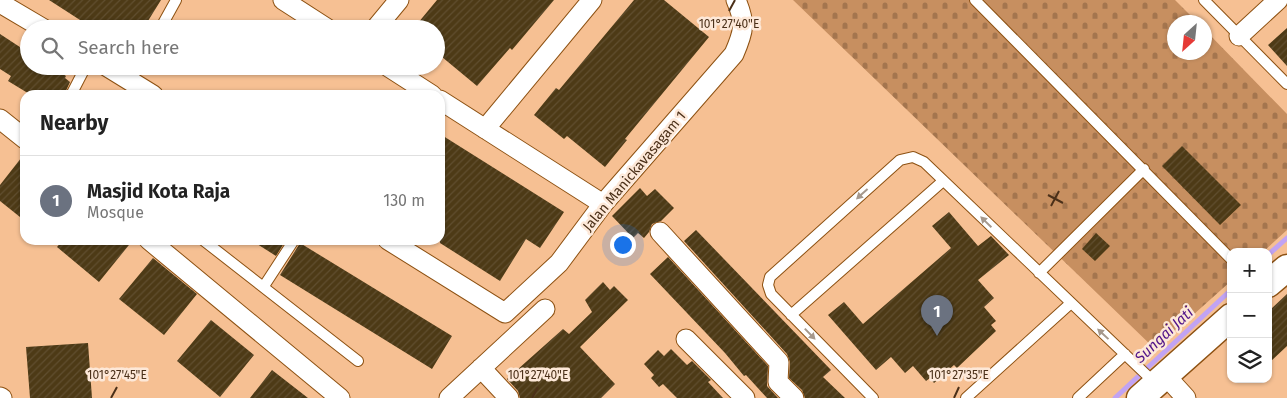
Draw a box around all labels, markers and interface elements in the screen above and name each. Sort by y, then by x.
north arrow [1167,15,1212,60]
text: 101°27'40"E [699,17,759,31]
search box [20,20,445,75]
icon: search [38,34,66,62]
text: Search here [78,36,179,59]
street label: Jalan Manickavasagam 1 [579,108,690,235]
text: Nearby [40,110,108,136]
text: Masjid Kota Raja [87,180,230,203]
one-way arrow [856,188,868,200]
text: 1 [52,191,60,210]
text: 130 m [383,191,425,210]
text: Mosque [87,203,144,222]
one-way arrow [980,216,992,228]
your location [610,232,636,258]
map controls [1227,248,1272,383]
button: + [1227,248,1272,293]
button: − [1227,293,1272,338]
pin: 1 [921,295,953,336]
water label: Sungai Jati [1130,303,1197,367]
one-way arrow [803,328,815,340]
one-way arrow [1098,328,1110,340]
button: layers [1227,338,1272,383]
text: 101°27'45"E [87,368,147,382]
text: 101°27'40"E [508,368,568,382]
text: 101°27'35"E [929,368,989,382]

